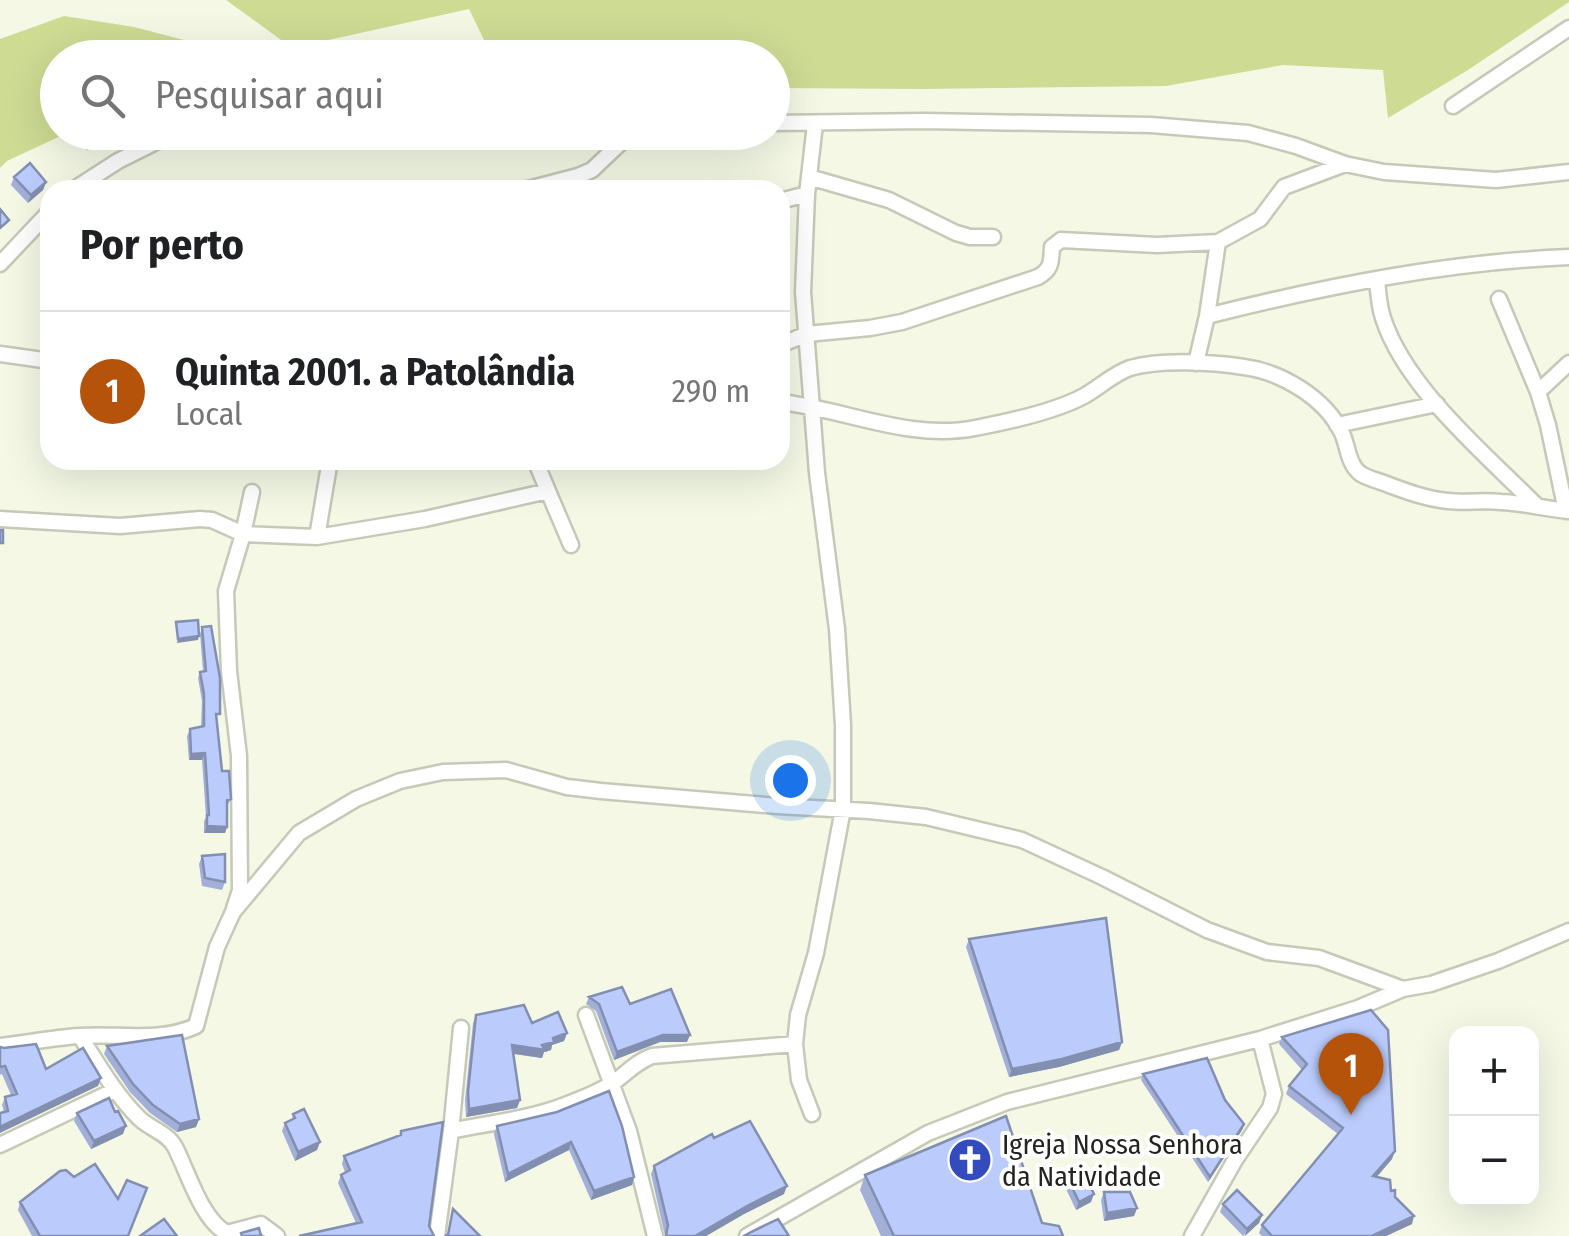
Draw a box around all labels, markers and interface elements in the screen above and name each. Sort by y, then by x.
search box [40,40,790,150]
icon: search [75,68,130,123]
text: Pesquisar aqui [155,72,384,118]
text: Por perto [80,220,244,270]
text: Quinta 2001. a Patolândia [175,349,575,395]
text: 1 [106,372,119,410]
text: 290 m [672,372,750,410]
text: Local [175,395,243,433]
your location [765,755,816,806]
map controls [1449,1026,1539,1206]
button: + [1449,1026,1539,1116]
pin: 1 [1318,1032,1384,1115]
button: − [1449,1116,1539,1206]
place label: Igreja Nossa Senhora da Natividade [1002,1128,1243,1193]
church icon: Igreja Nossa Senhora da Natividade [947,1137,993,1183]

